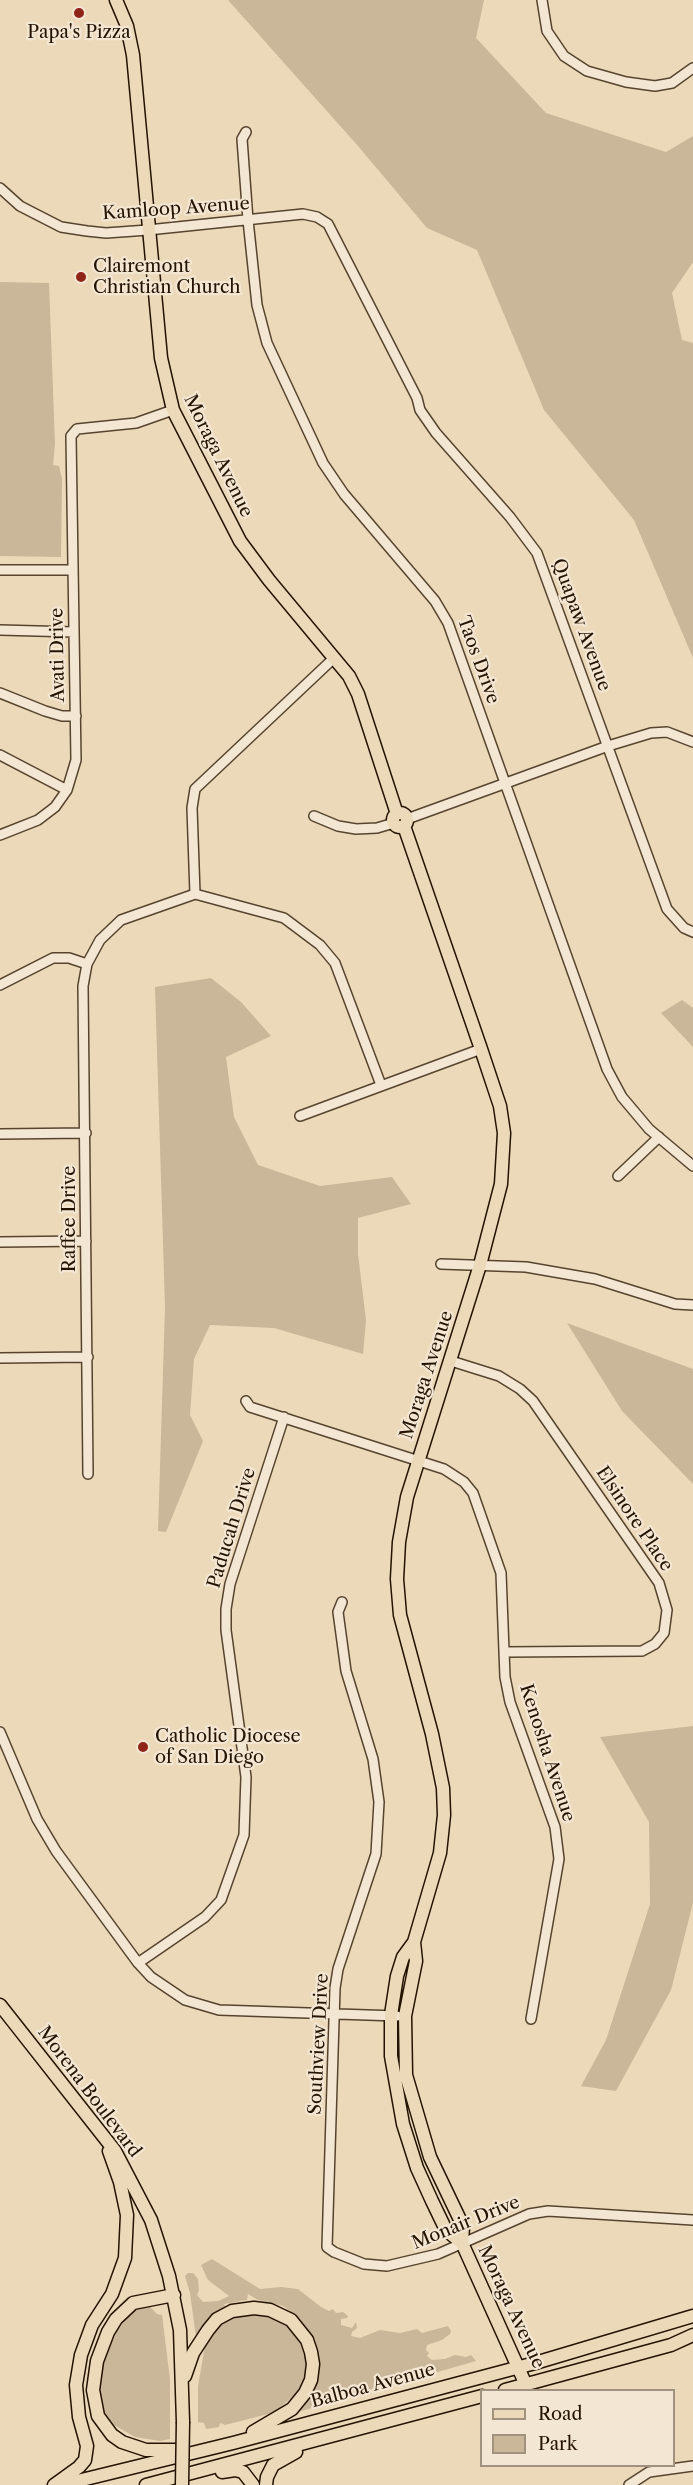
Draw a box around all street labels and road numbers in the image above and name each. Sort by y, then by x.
street label: Kamloop Avenue [102,193,250,225]
street label: Moraga Avenue [179,391,257,521]
street label: Quapaw Avenue [547,556,615,694]
street label: Avati Drive [46,608,70,702]
street label: Taos Drive [452,613,504,707]
street label: Raffee Drive [59,1166,81,1272]
street label: Moraga Avenue [396,1308,458,1442]
street label: Elsinore Place [591,1462,677,1576]
street label: Paducah Drive [203,1465,261,1591]
street label: Kenosha Avenue [515,1682,579,1824]
street label: Southview Drive [305,1973,333,2115]
street label: Morena Boulevard [33,2022,145,2162]
street label: Monair Drive [409,2192,523,2254]
street label: Moraga Avenue [473,2242,549,2372]
street label: Balboa Avenue [309,2359,437,2413]

